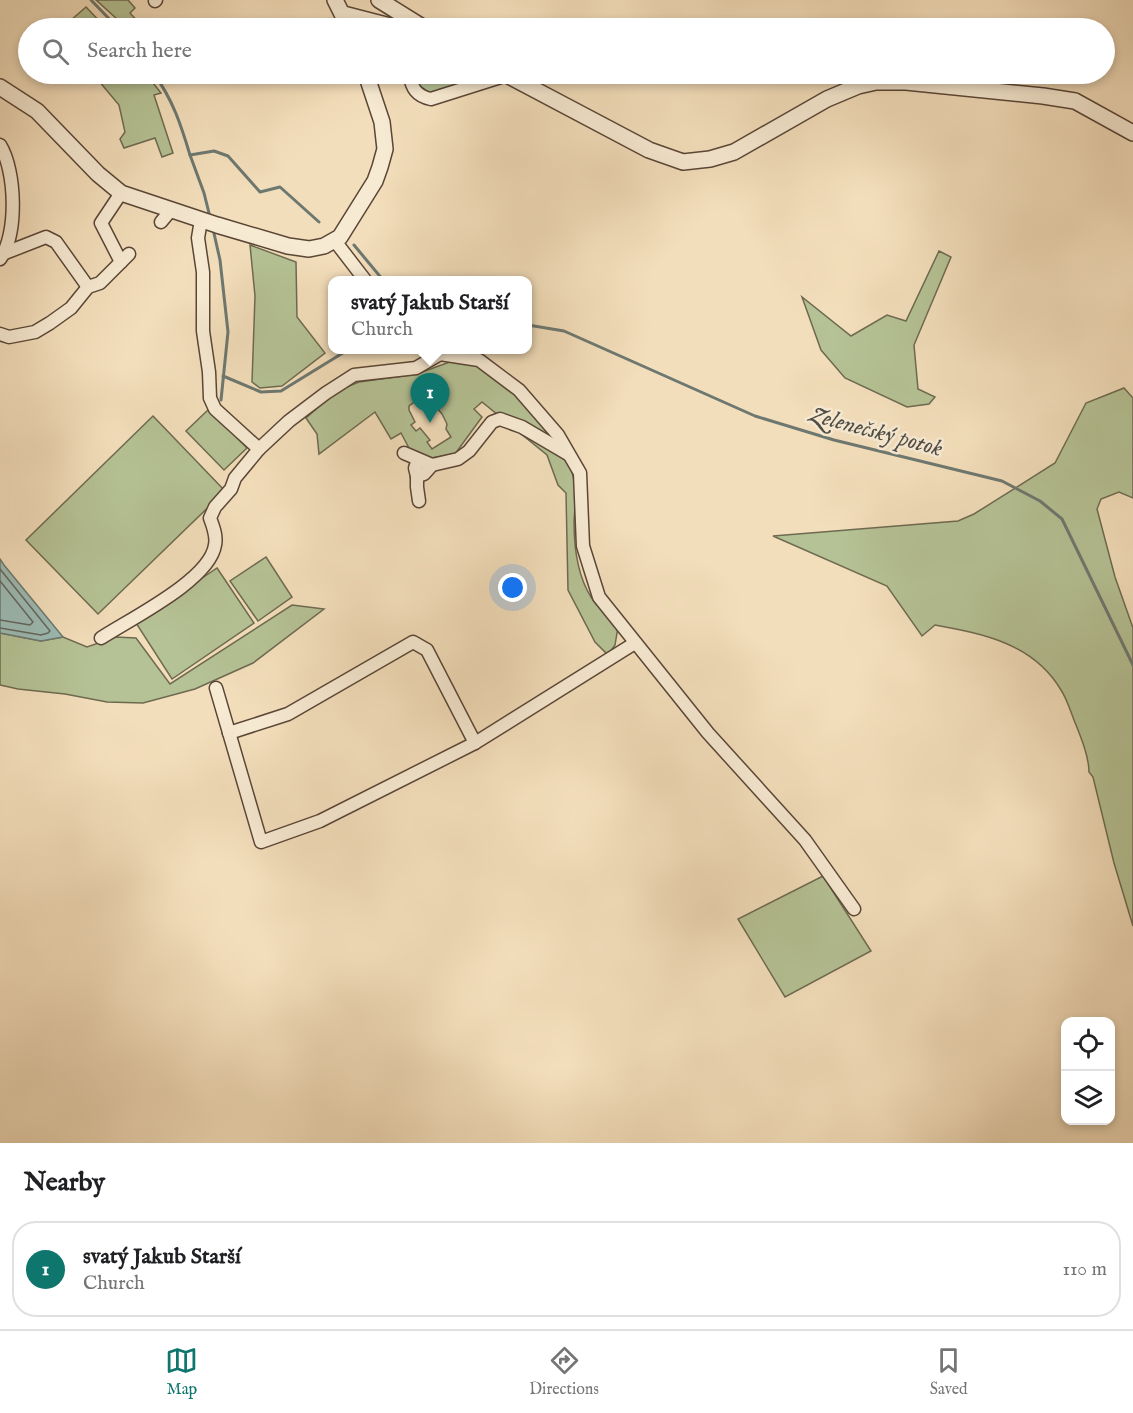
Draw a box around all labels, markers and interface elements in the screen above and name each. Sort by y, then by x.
search box [18,18,1115,84]
icon: search [39,35,72,68]
text: Search here [87,37,192,65]
popup [328,276,532,354]
text: svatý Jakub Starší [351,289,509,317]
text: Church [351,317,413,342]
pin: 1 [410,374,450,423]
water label: Zelenečský potok [804,399,946,465]
your location [498,573,527,602]
map controls [1061,1017,1115,1125]
button: locate [1061,1017,1115,1071]
button: layers [1061,1071,1115,1125]
text: Nearby [24,1166,105,1199]
text: svatý Jakub Starší [83,1243,241,1271]
text: 1 [42,1257,49,1282]
text: 110 m [1063,1257,1107,1282]
text: Church [83,1271,145,1296]
tab: Map [165,1344,198,1400]
tab: Directions [529,1344,599,1400]
tab: Saved [930,1344,968,1400]

